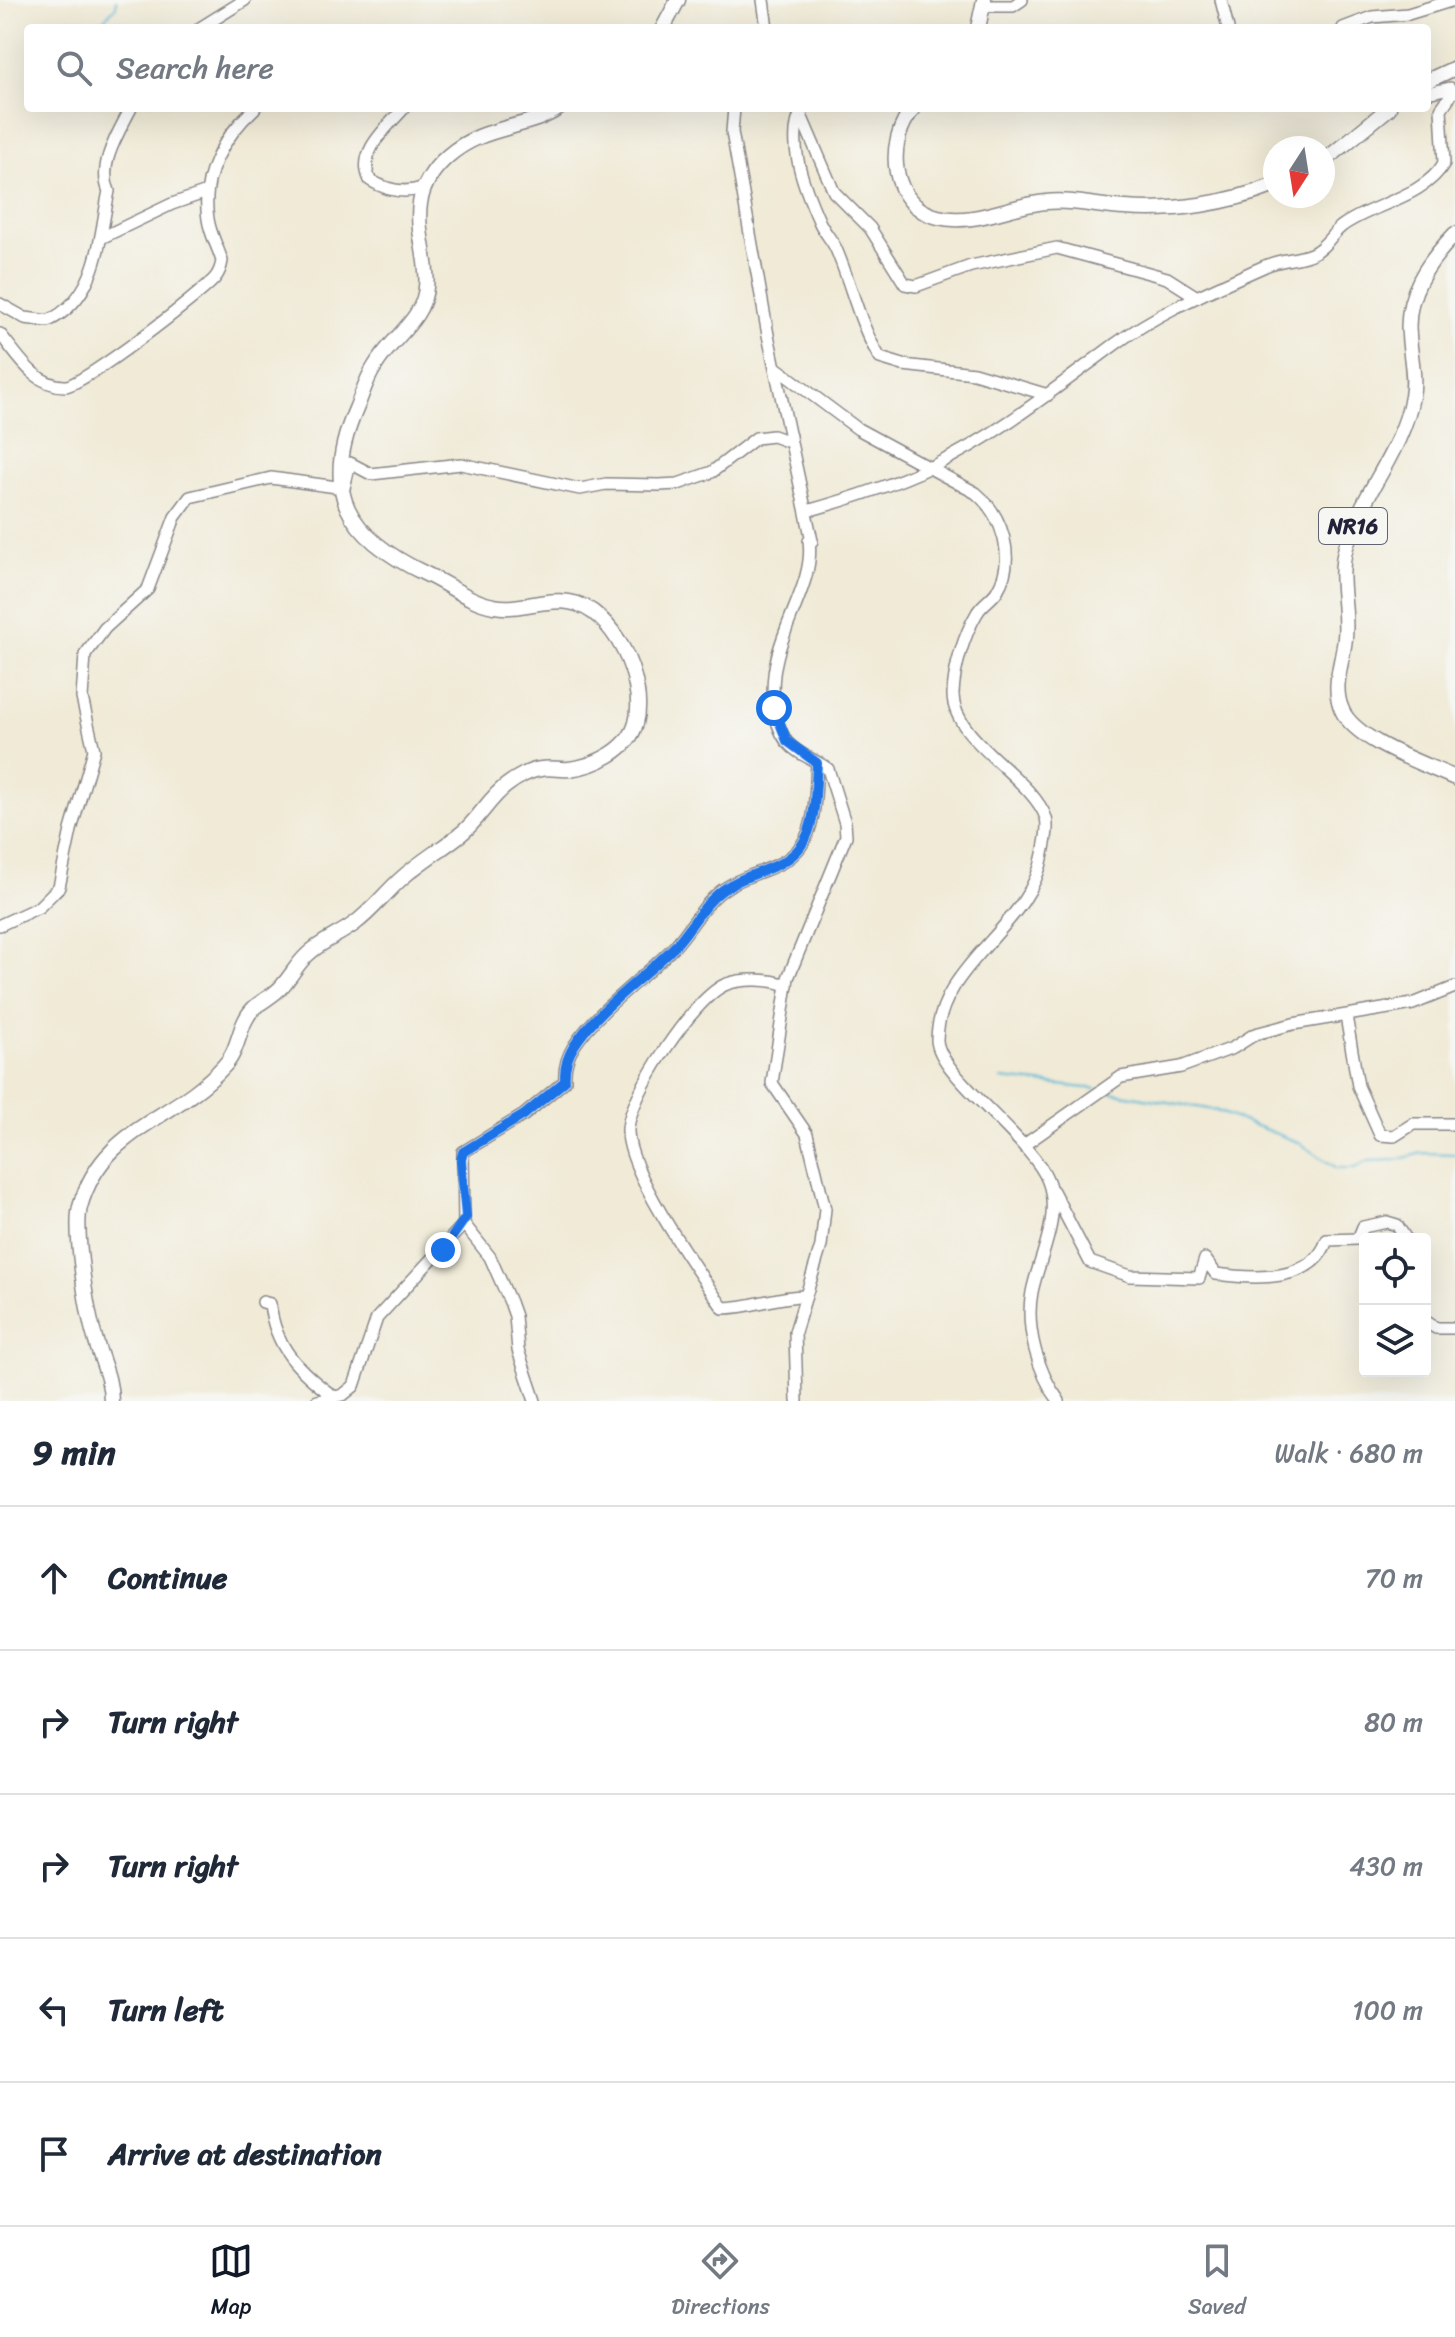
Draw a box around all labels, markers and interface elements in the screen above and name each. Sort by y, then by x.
search box [24,24,1431,112]
text: Search here [116,41,274,95]
icon: search [52,46,96,90]
north arrow [1263,136,1335,208]
road number: NR16 [1319,508,1387,544]
route start [756,690,792,726]
route end [425,1232,461,1268]
map controls [1359,1233,1431,1377]
button: locate [1359,1233,1431,1305]
button: layers [1359,1305,1431,1377]
text: 9 min [32,1423,116,1483]
text: Walk · 680 m [1275,1430,1423,1476]
text: Continue [108,1551,227,1605]
text: 70 m [1365,1555,1423,1601]
icon: ahead [32,1556,76,1600]
text: Turn right [108,1695,238,1749]
text: 80 m [1364,1699,1423,1745]
icon: right [32,1700,76,1744]
text: Turn right [108,1839,238,1893]
text: 430 m [1349,1843,1423,1889]
icon: right [32,1844,76,1888]
text: Turn left [108,1983,224,2037]
text: 100 m [1352,1987,1423,2033]
icon: left [32,1988,76,2032]
text: Arrive at destination [108,2127,382,2181]
icon: arrive [32,2132,76,2176]
tab: Map [209,2239,253,2326]
tab: Directions [671,2239,770,2326]
tab: Saved [1188,2239,1246,2326]

